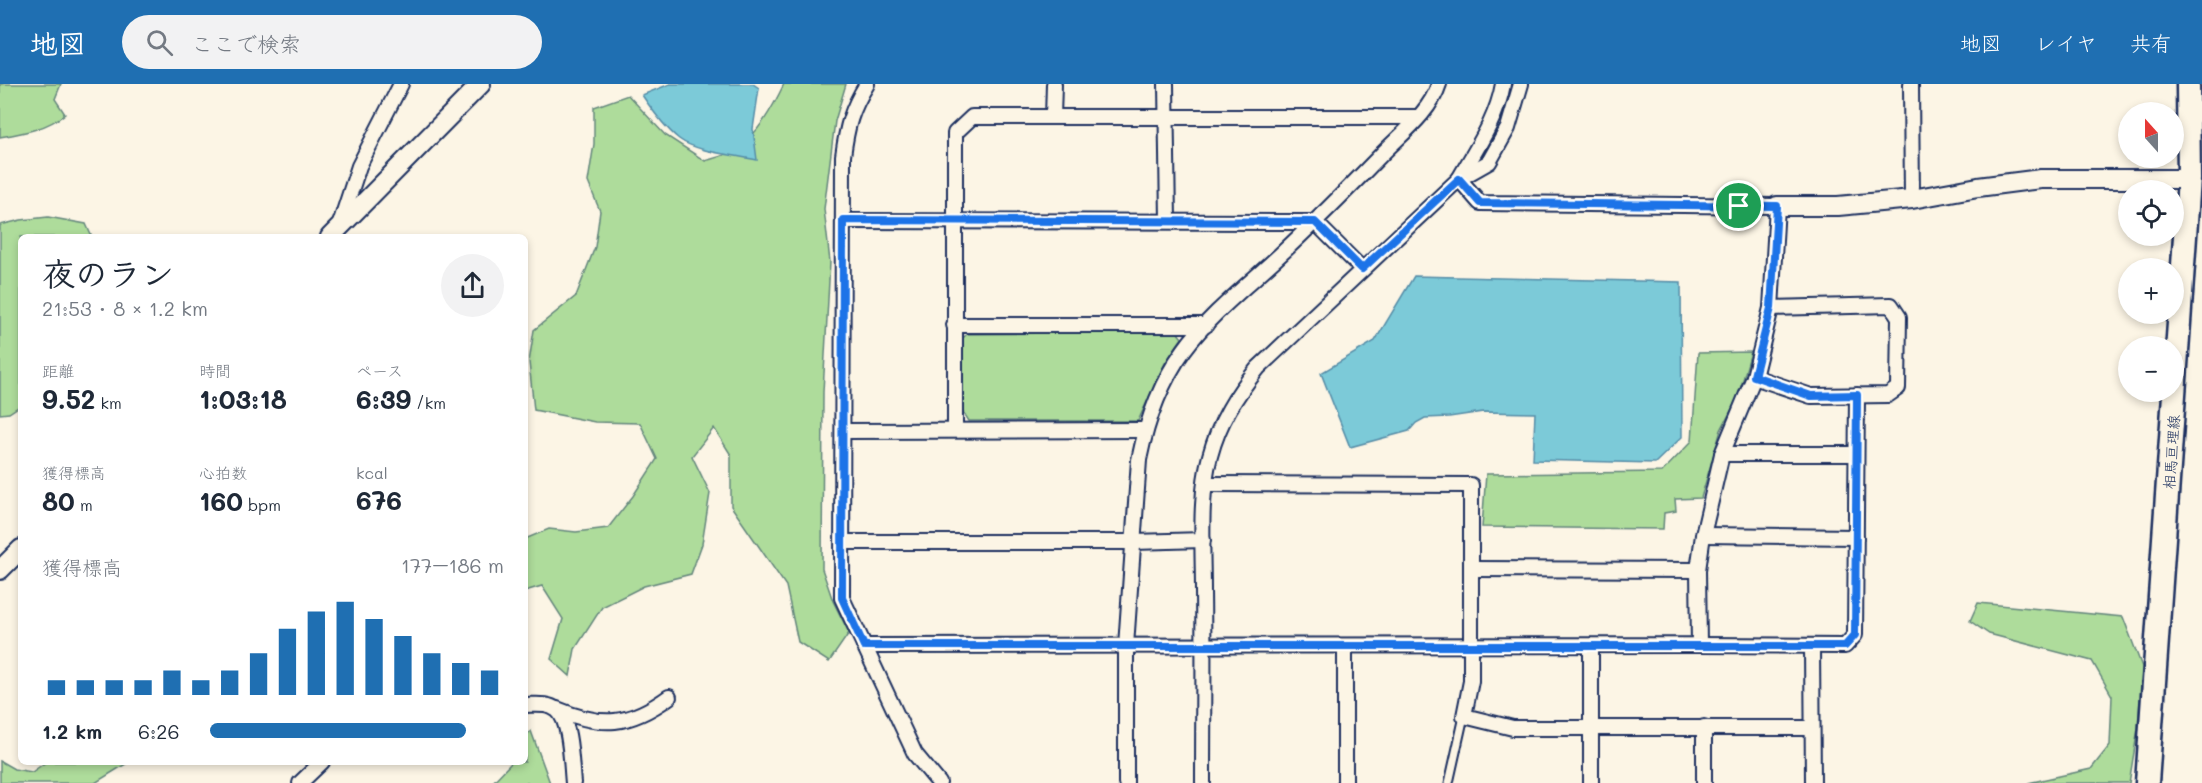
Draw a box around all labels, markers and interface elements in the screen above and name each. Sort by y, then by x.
search box [122,15,542,69]
text: 地図 [30,25,86,61]
icon: search [143,26,176,59]
text: ここで検索 [191,29,301,58]
text: 地図 [1960,29,2002,56]
text: レイヤ [2035,29,2097,56]
text: 共有 [2130,29,2172,56]
north arrow [2118,102,2184,168]
map controls [2118,102,2184,402]
pin [1713,180,1764,231]
button: locate [2118,180,2184,246]
icon: arrive [1722,189,1755,222]
text: 夜のラン [42,251,174,294]
button: share [441,254,504,317]
button: + [2118,258,2184,324]
text: 21:53 · 8 × 1.2 km [42,295,208,321]
button: − [2118,336,2184,402]
text: 距離 [42,360,74,381]
text: 時間 [199,360,231,381]
text: ペース [356,360,403,381]
text: 9.52 [42,382,95,416]
text: 1:03:18 [199,382,287,416]
text: 6:39 [356,382,411,416]
text: km [95,392,122,413]
text: /km [411,392,446,413]
street label: 相馬亘理線 [2158,414,2184,490]
text: 獲得標高 [42,462,106,483]
text: 心拍数 [199,462,247,483]
text: kcal [356,462,388,483]
text: 676 [356,483,402,517]
text: 80 [42,484,75,518]
text: 160 [199,484,243,518]
text: m [75,494,93,515]
text: bpm [243,494,281,515]
text: 177–186 m [401,552,504,578]
text: 獲得標高 [42,554,122,580]
text: 1.2 km [42,718,102,744]
text: 6:26 [138,718,180,744]

